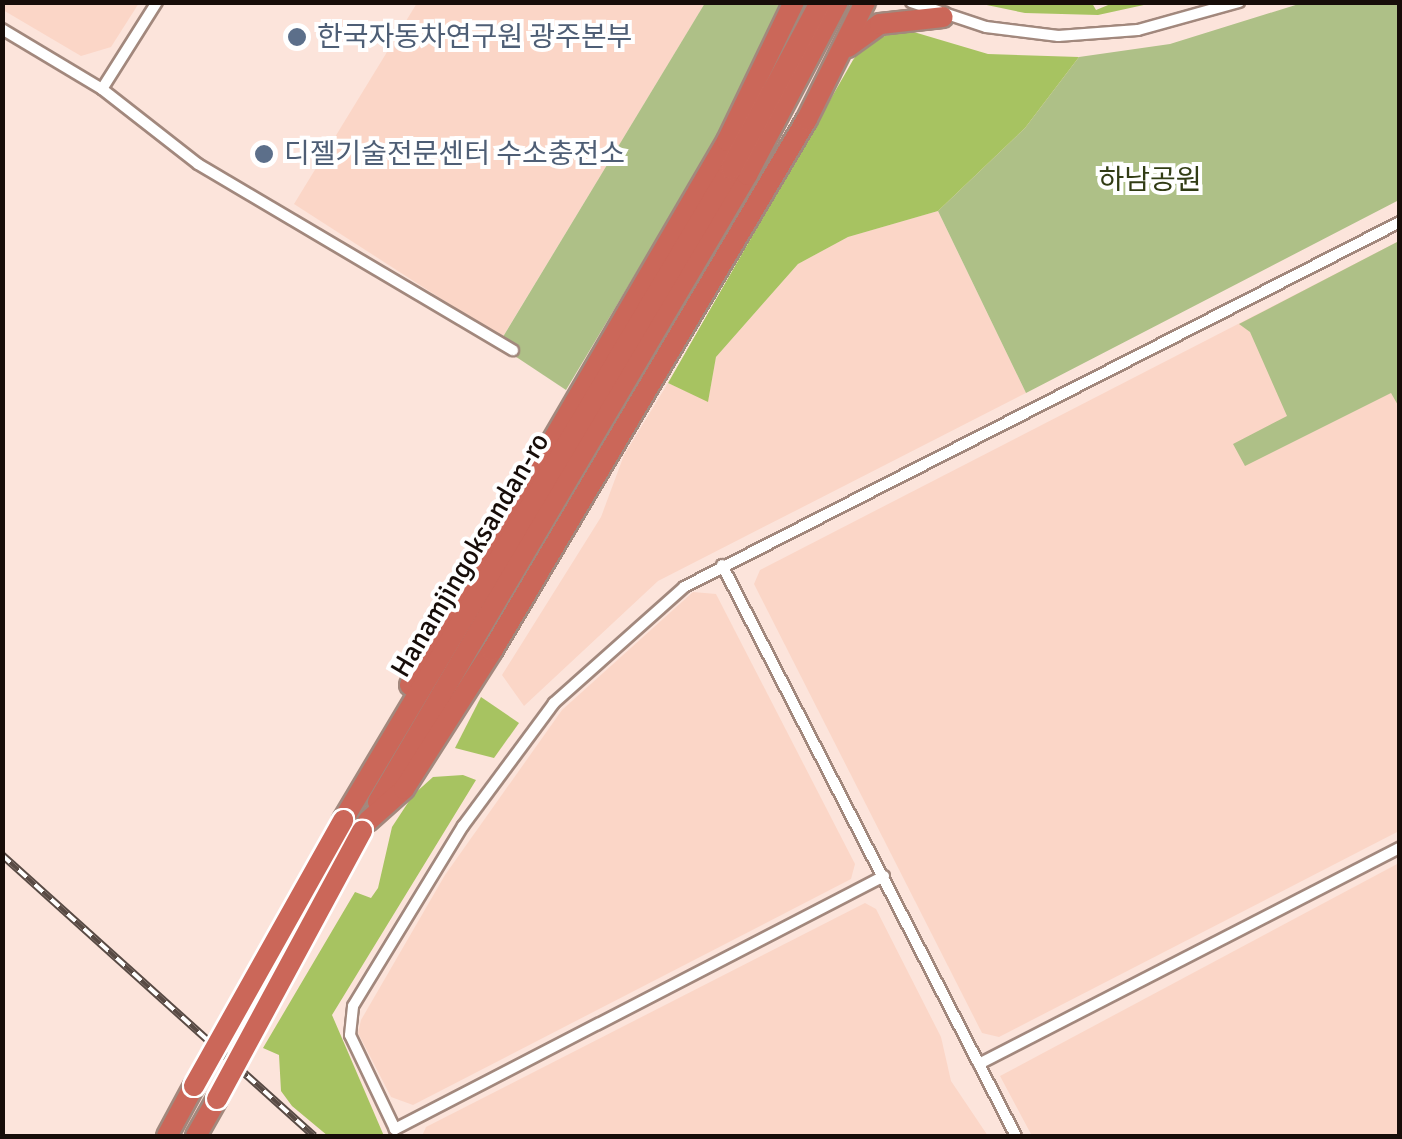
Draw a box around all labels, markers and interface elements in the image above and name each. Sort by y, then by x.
place label: 한국자동차연구원 광주본부 [317,20,632,54]
marker: 한국자동차연구원 광주본부 [286,26,308,48]
place label: 디젤기술전문센터 수소충전소 [284,137,625,171]
marker: 디젤기술전문센터 수소충전소 [253,143,275,165]
park label: 하남공원 [1098,163,1202,197]
street label: Hanamjingoksandan-ro [384,427,556,683]

